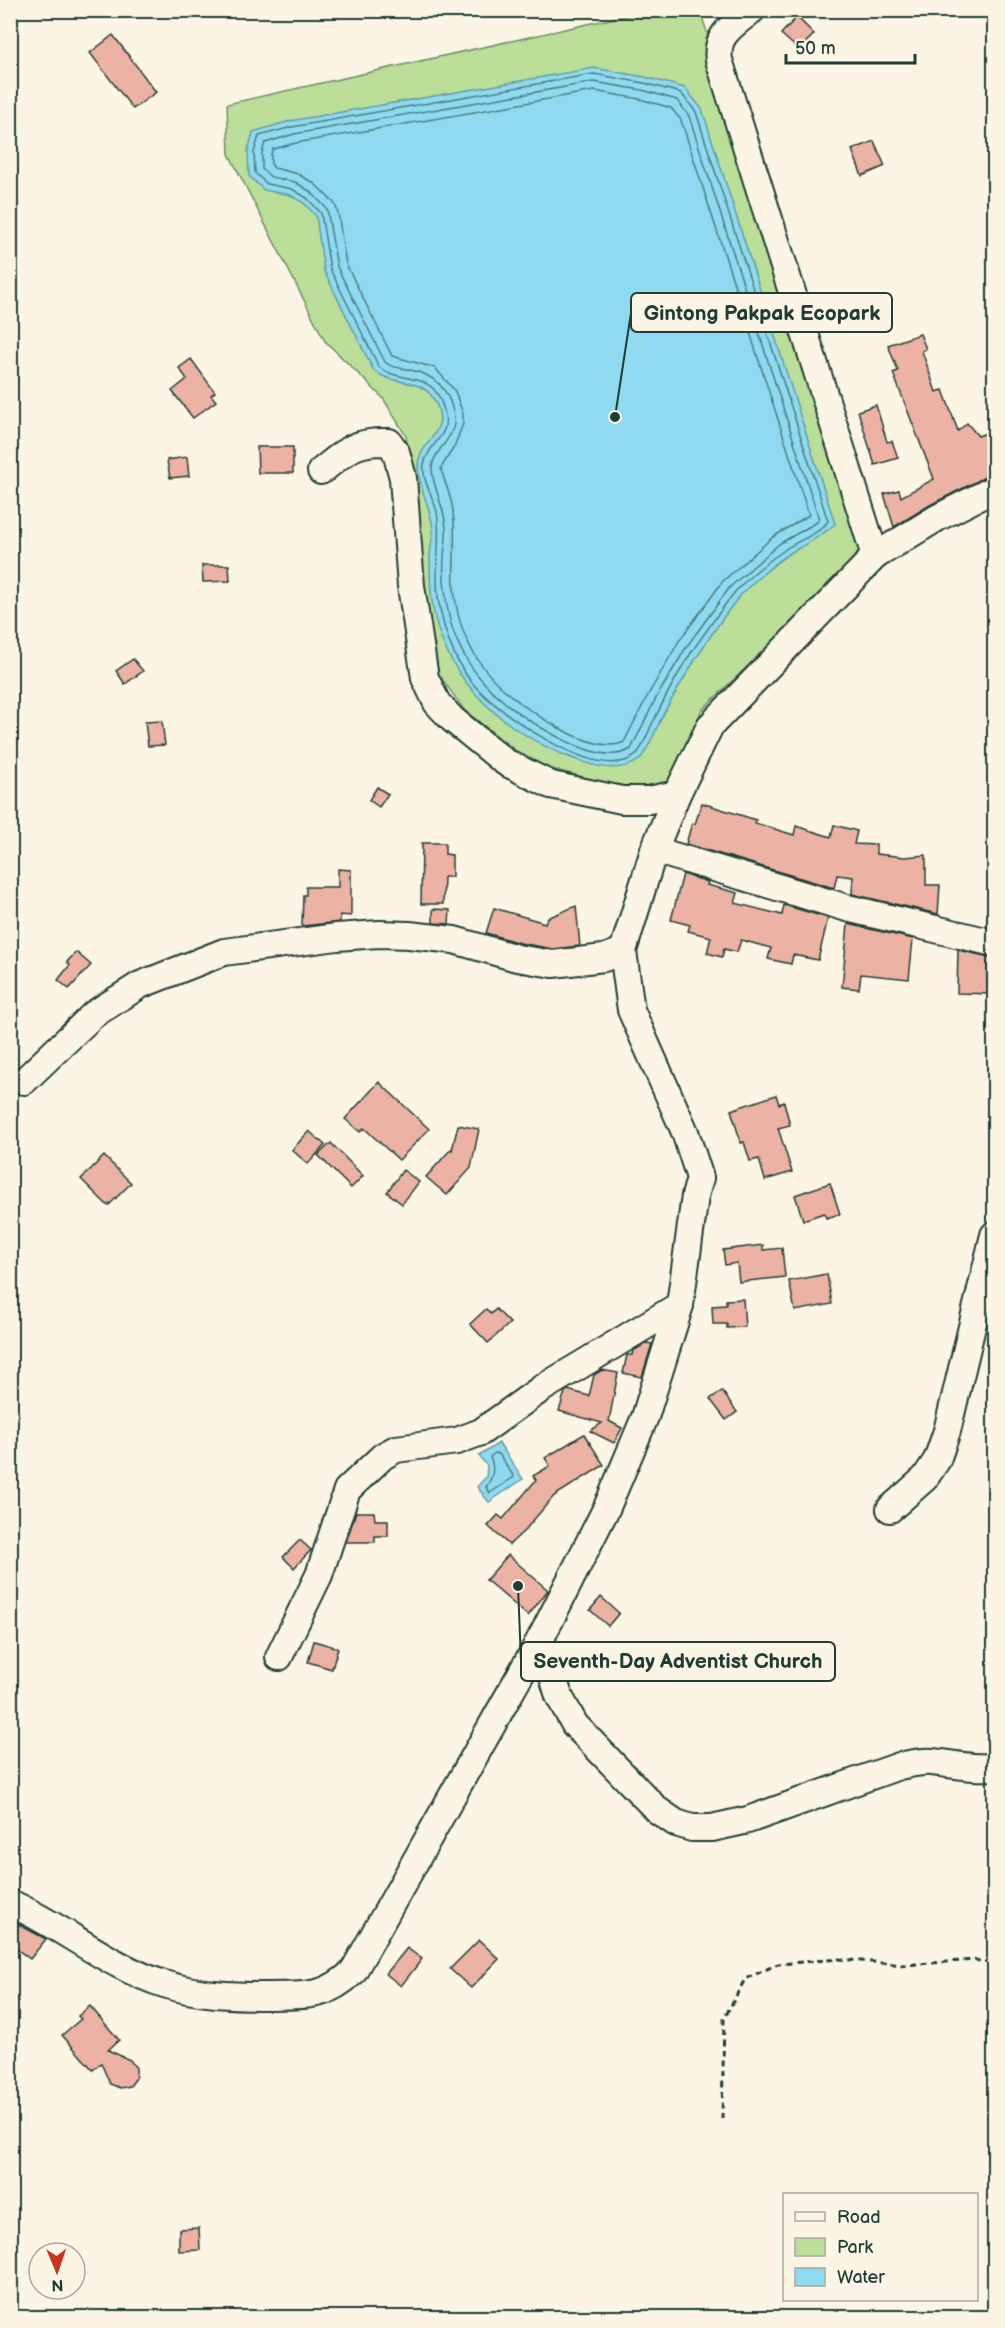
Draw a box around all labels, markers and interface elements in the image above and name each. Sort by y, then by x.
scale bar [786,27,915,65]
text: 50 m [795,38,836,59]
callout: Gintong Pakpak Ecopark [631,293,892,332]
text: Gintong Pakpak Ecopark [644,301,880,326]
callout: Seventh-Day Adventist Church [521,1642,835,1681]
text: Seventh-Day Adventist Church [533,1649,823,1674]
legend [783,2193,978,2301]
text: Road [837,2207,881,2228]
text: Park [837,2237,873,2258]
north arrow [27,2241,87,2301]
text: Water [837,2267,885,2288]
text: N [51,2275,64,2294]

